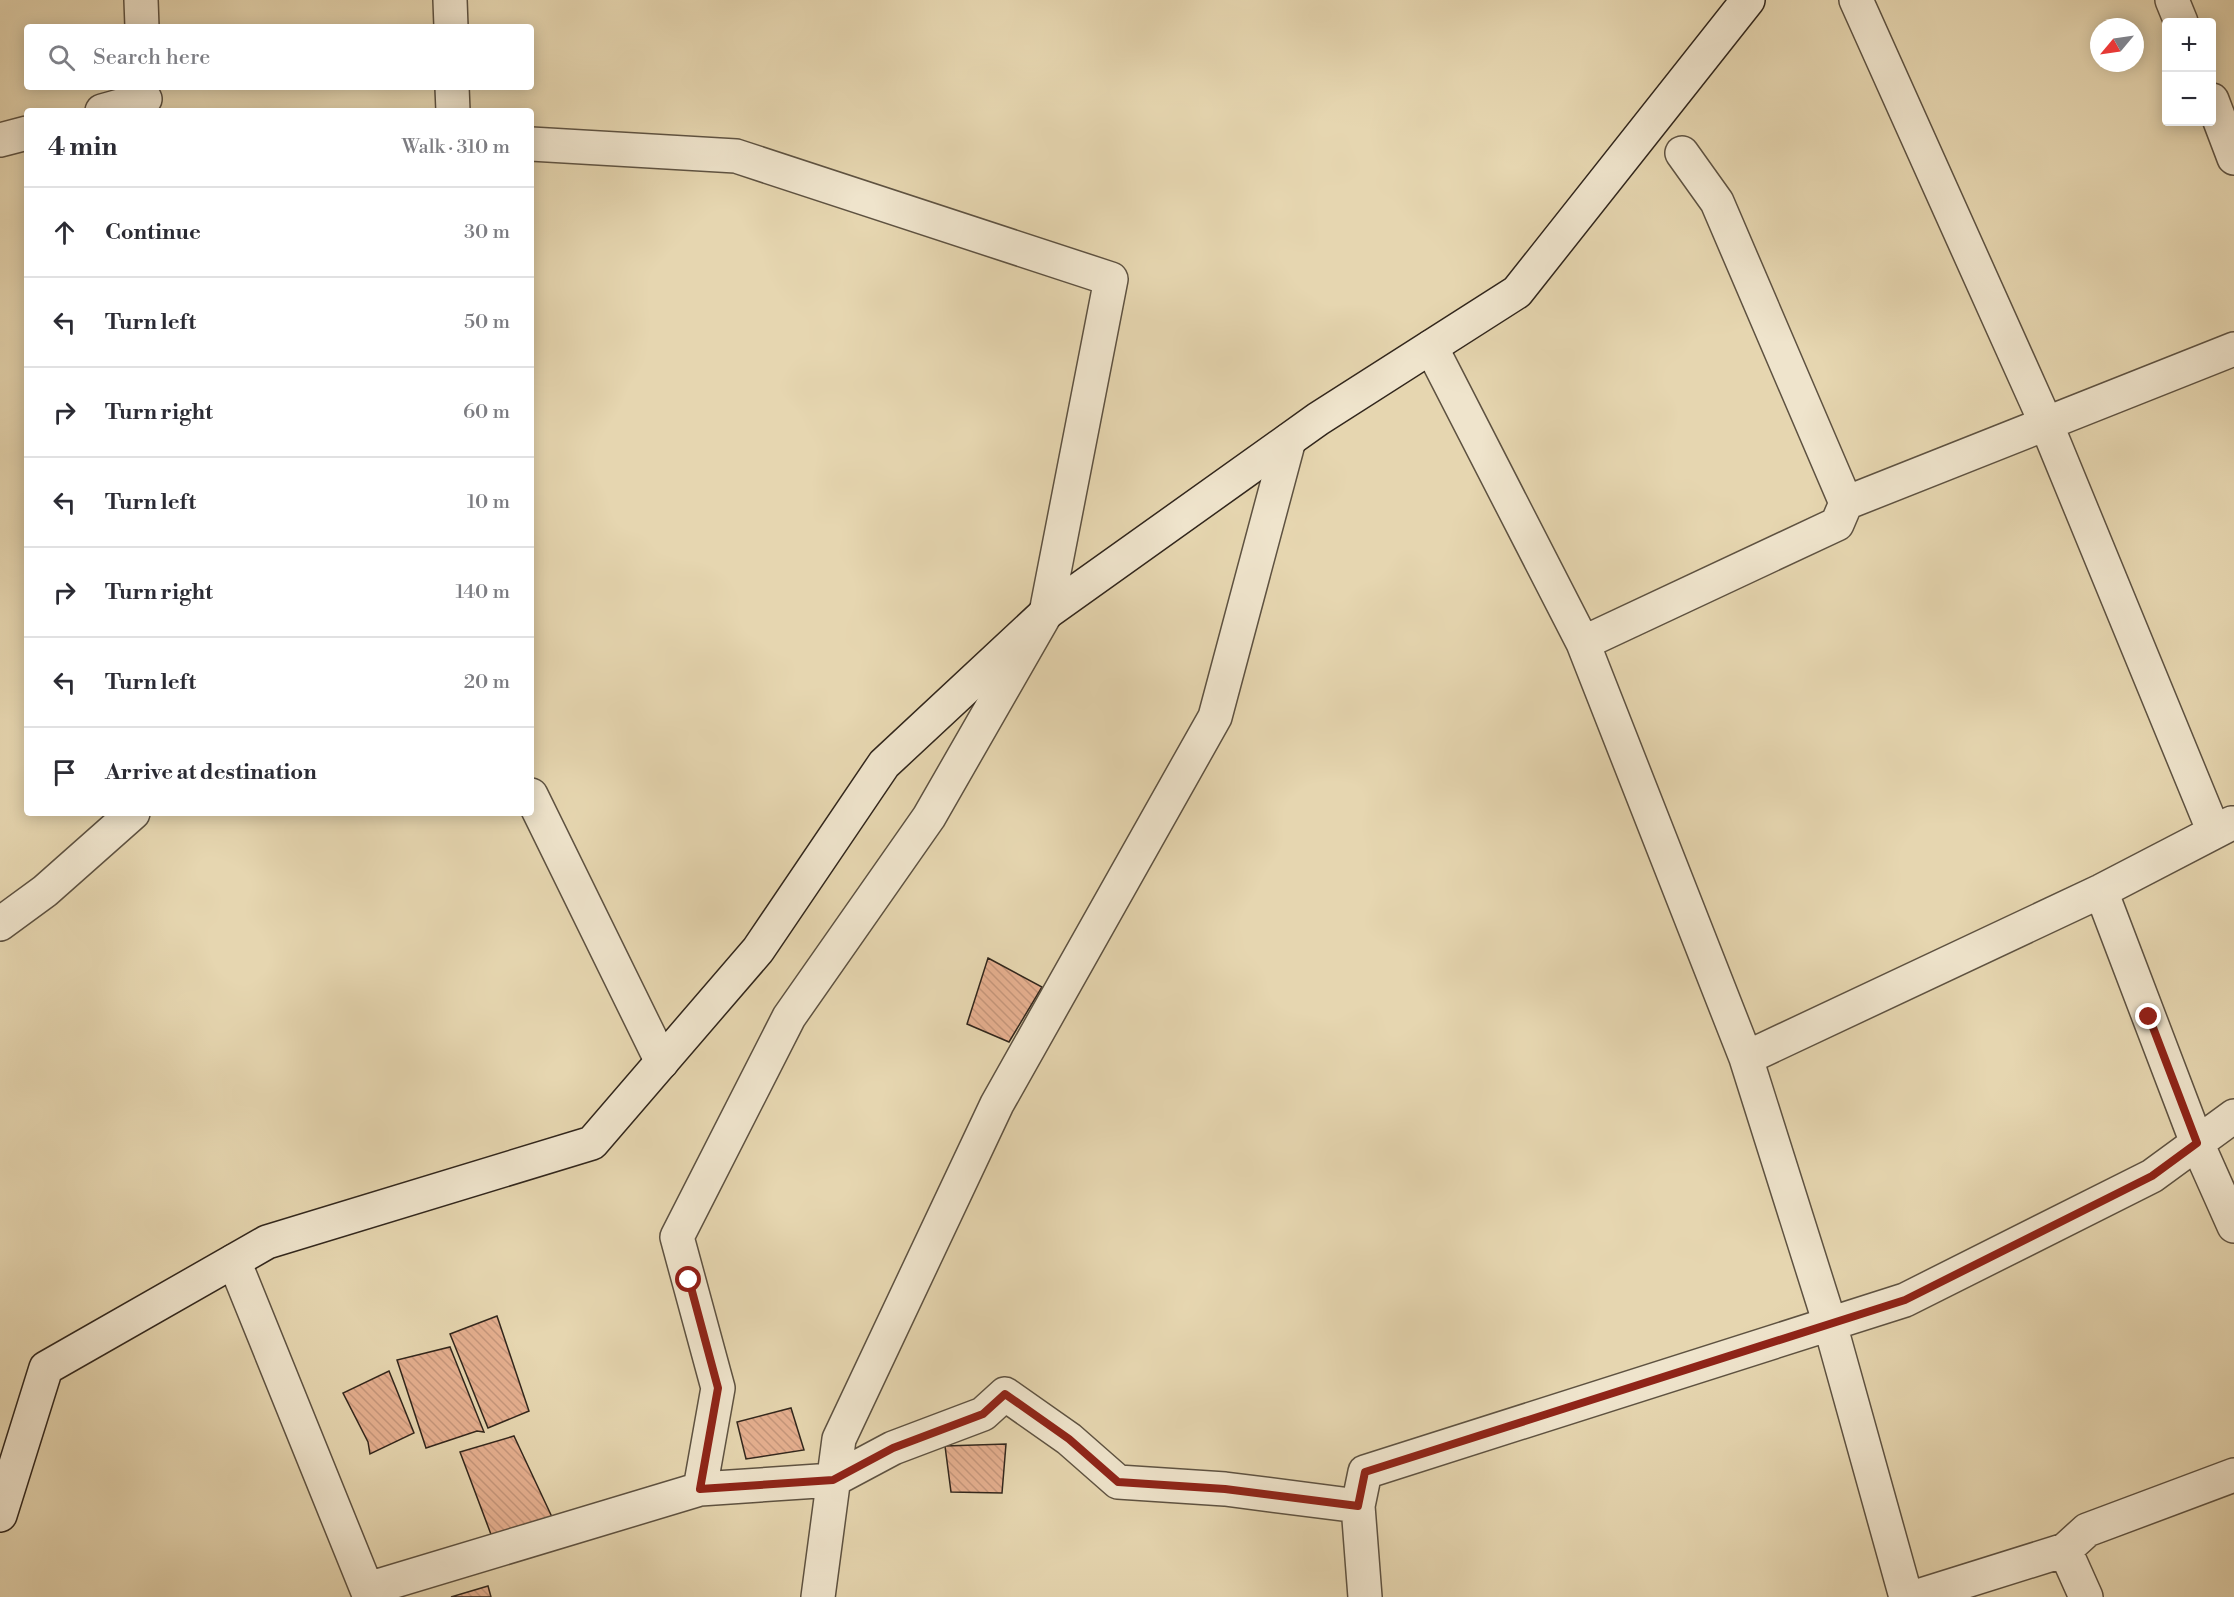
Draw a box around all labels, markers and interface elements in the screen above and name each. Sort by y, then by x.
north arrow [2090,18,2144,72]
map controls [2162,18,2216,126]
button: + [2162,18,2216,72]
search box [24,24,534,90]
icon: search [45,41,78,74]
text: Search here [93,44,210,71]
button: − [2162,72,2216,126]
text: 4 min [48,131,118,163]
text: Walk · 310 m [402,135,510,160]
icon: ahead [48,216,81,249]
text: Continue [105,219,201,246]
text: 30 m [464,220,510,245]
icon: left [48,306,81,339]
text: Turn left [105,309,196,336]
text: 50 m [464,310,510,335]
icon: right [48,396,81,429]
text: Turn right [105,399,213,426]
text: 60 m [463,400,510,425]
icon: left [48,486,81,519]
text: Turn left [105,489,196,516]
text: 10 m [467,490,510,515]
icon: right [48,576,81,609]
text: Turn right [105,579,213,606]
text: 140 m [455,580,510,605]
icon: left [48,666,81,699]
text: Turn left [105,669,196,696]
text: 20 m [464,670,510,695]
icon: arrive [48,756,81,789]
text: Arrive at destination [105,759,317,786]
route end [2135,1003,2161,1029]
route start [675,1266,701,1292]

